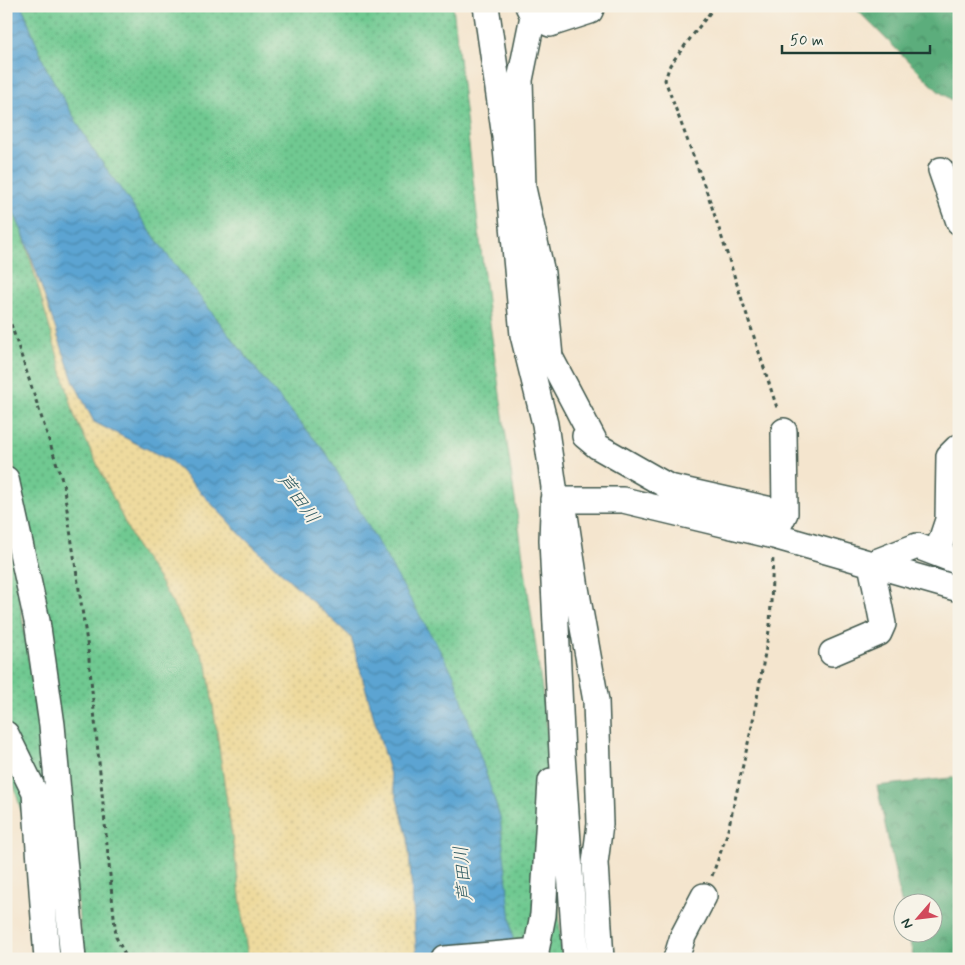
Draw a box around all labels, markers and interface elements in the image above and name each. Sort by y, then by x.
scale bar [782,22,930,54]
text: 50 m [790,31,824,51]
water label: 芦田川 [271,468,325,529]
water label: 芦田川 [449,844,478,903]
north arrow [892,892,942,942]
text: N [897,915,918,932]

